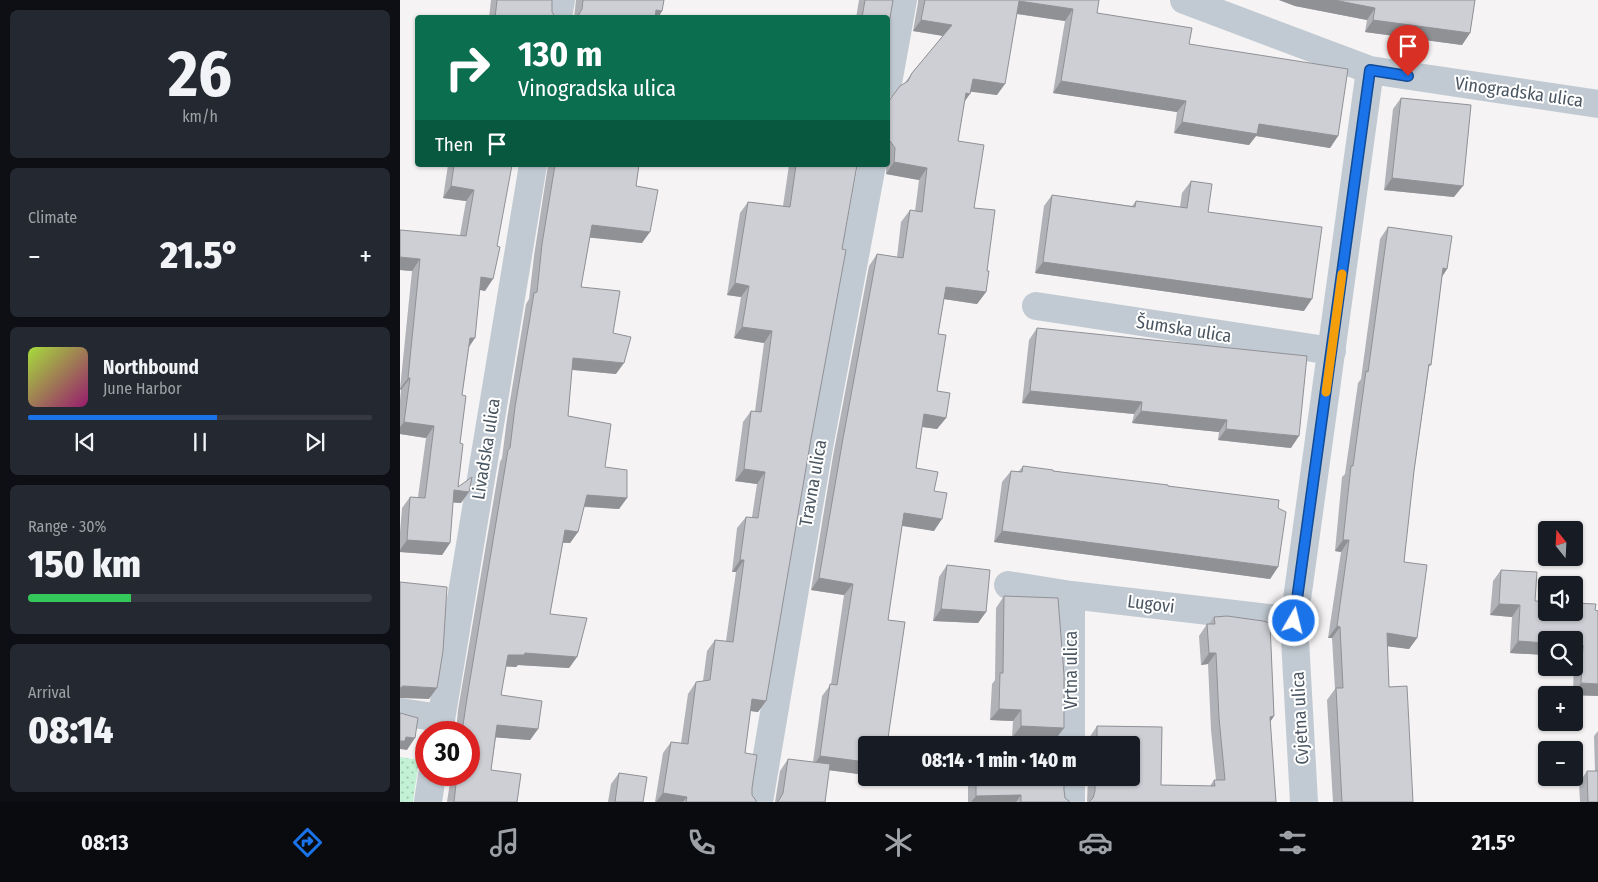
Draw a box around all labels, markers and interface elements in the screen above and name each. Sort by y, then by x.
pin [1387,25,1429,76]
icon: arrive [1394,32,1422,60]
text: 130 m [518,33,602,75]
text: 26 [168,35,232,113]
icon: right [435,35,500,100]
street label: Vinogradska ulica [1453,72,1585,112]
text: Vinogradska ulica [518,75,676,102]
text: km/h [182,107,218,126]
icon: arrive [483,130,511,158]
text: Then [435,133,473,156]
text: Climate [28,208,77,227]
text: 21.5° [160,232,240,278]
text: − [28,240,41,273]
text: + [359,240,372,273]
street label: Šumska ulica [1135,311,1233,347]
text: Northbound [103,356,199,379]
text: June Harbor [103,379,181,398]
street label: Livadska ulica [467,396,505,501]
icon: previous [71,428,99,456]
icon: pause [186,428,214,456]
icon: next [301,428,329,456]
street label: Travna ulica [795,438,831,528]
text: Range · 30% [28,517,106,536]
north arrow [1538,521,1582,566]
map controls [1538,521,1583,786]
text: 150 km [28,541,141,587]
button: sound [1538,576,1583,621]
street label: Lugovi [1126,590,1176,618]
position arrow [1267,594,1319,646]
street label: Vrtna ulica [1060,630,1082,709]
button: search [1538,631,1583,676]
street label: Cvjetna ulica [1287,671,1313,765]
text: Arrival [28,683,70,702]
button: + [1538,686,1583,731]
text: 08:14 [28,707,113,753]
speed limit sign: 30 [415,721,480,786]
button: − [1538,741,1583,786]
text: 08:14 · 1 min · 140 m [922,749,1076,772]
icon: directions [290,825,325,860]
icon: music [487,825,522,860]
icon: phone [684,825,719,860]
icon: climate [881,825,916,860]
icon: car [1078,825,1113,860]
icon: filters [1275,825,1310,860]
text: 08:13 [81,829,129,856]
text: 21.5° [1472,829,1517,856]

